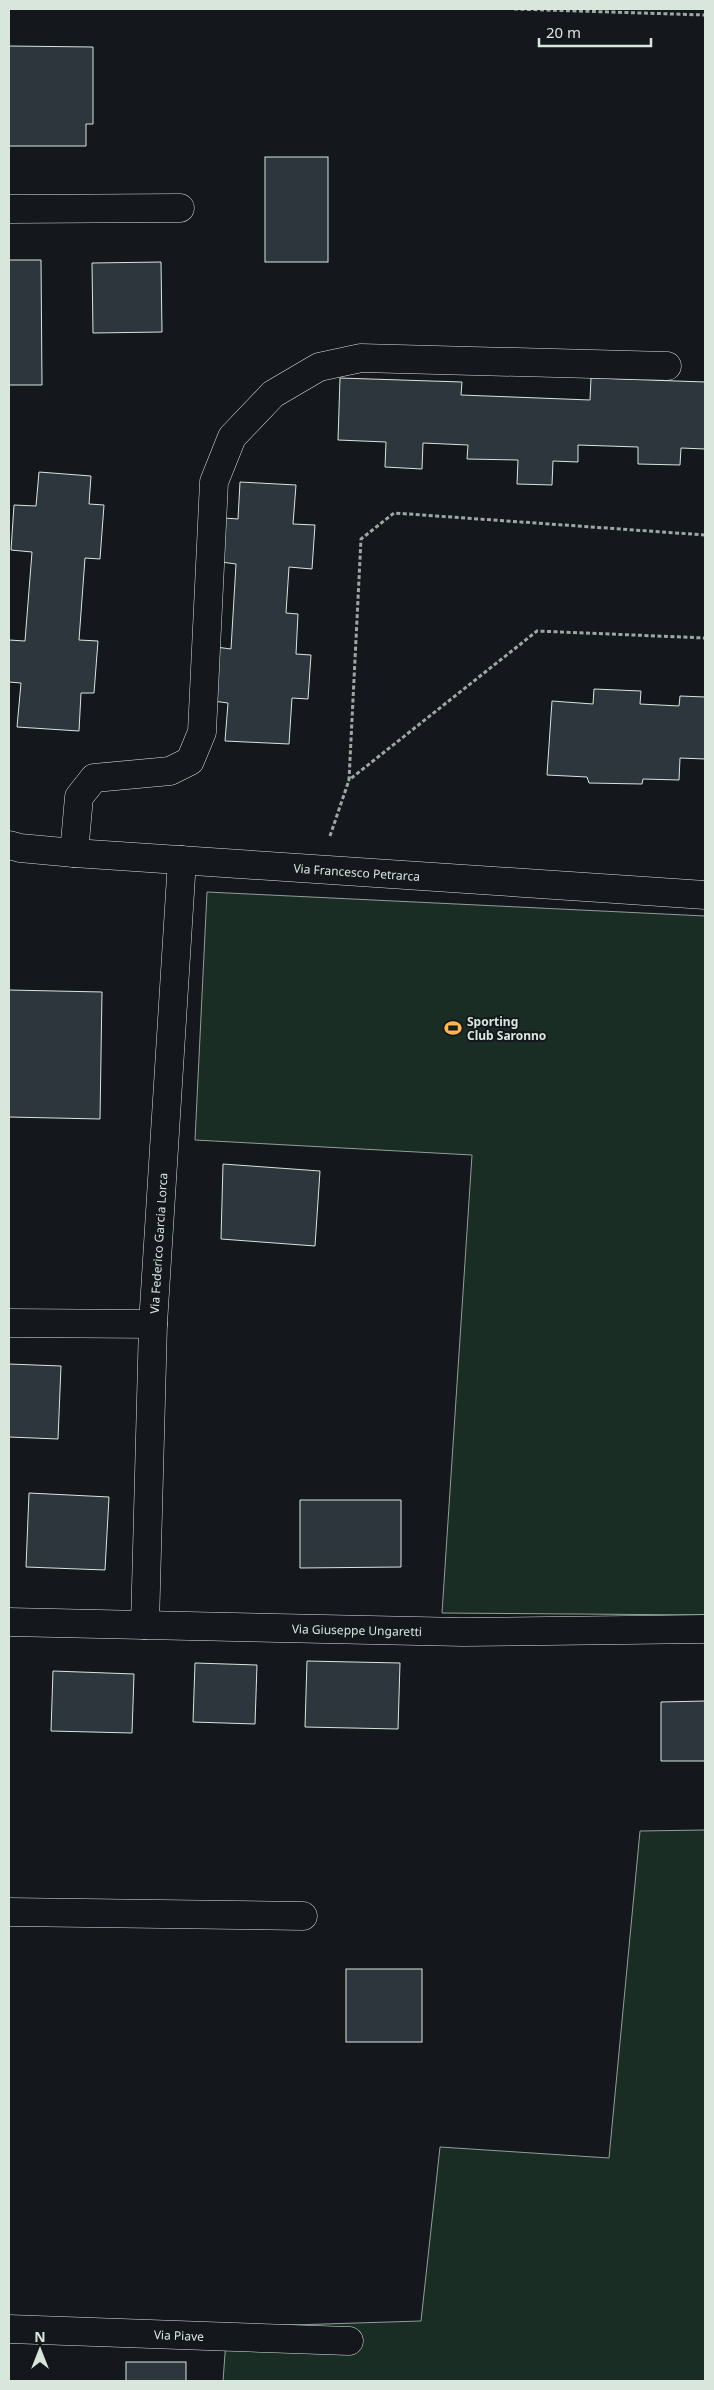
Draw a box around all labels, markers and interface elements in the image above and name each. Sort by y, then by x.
scale bar [539,15,652,47]
text: 20 m [546,22,581,42]
street label: Via Francesco Petrarca [293,859,421,885]
place label: Sporting Club Saronno [467,1013,546,1044]
sports icon: Sporting Club Saronno [443,1018,463,1038]
street label: Via Federico Garcia Lorca [145,1172,171,1314]
street label: Via Giuseppe Ungaretti [292,1620,422,1640]
north arrow [15,2325,65,2375]
street label: Via Piave [154,2326,204,2344]
text: N [34,2327,46,2346]

